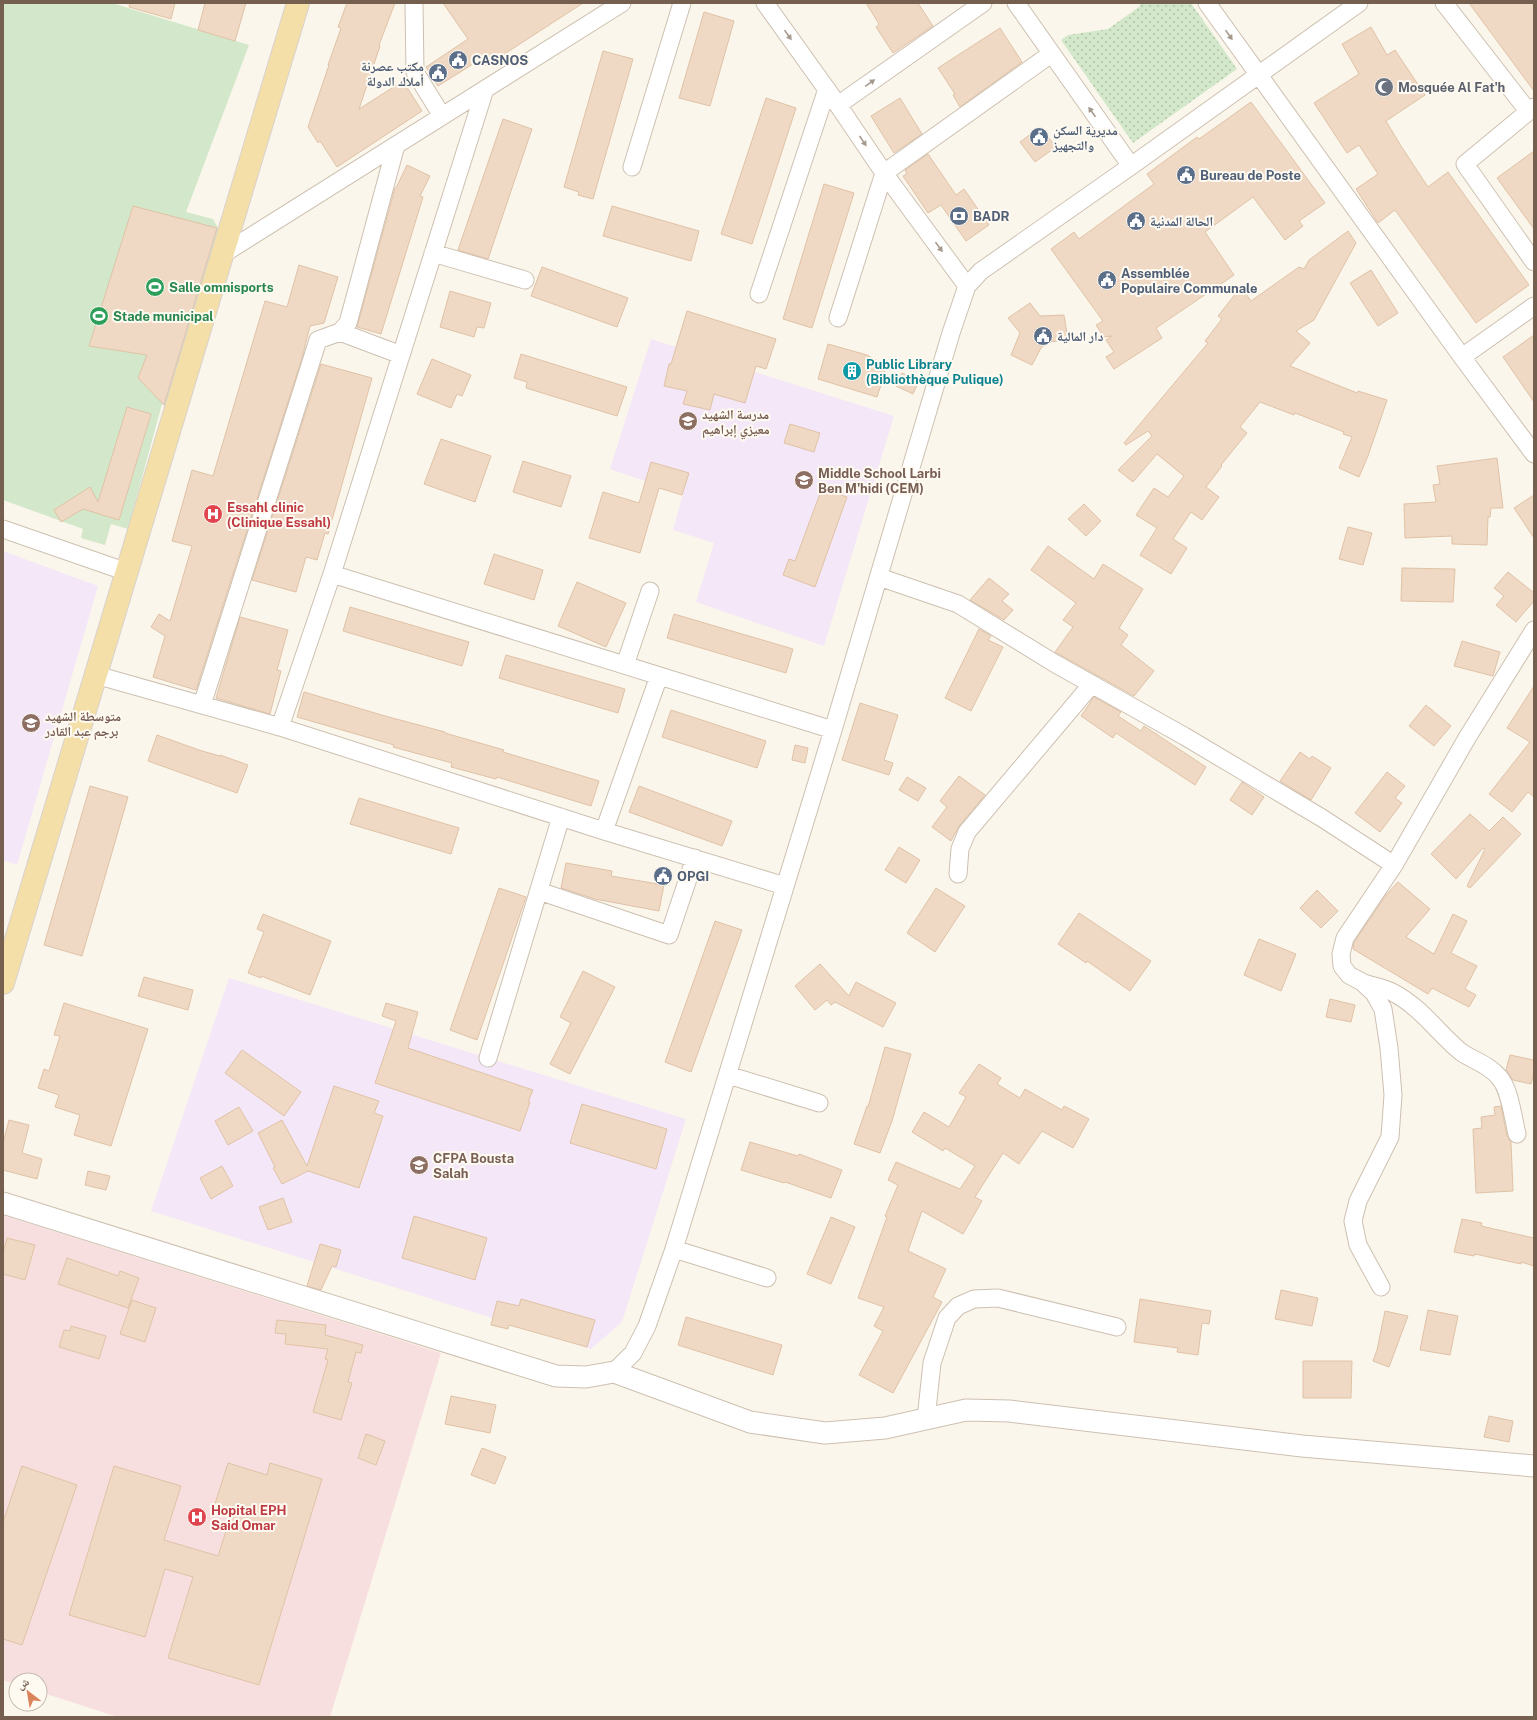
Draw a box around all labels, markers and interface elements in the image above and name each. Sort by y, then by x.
one-way arrow [784,29,792,40]
one-way arrow [1225,30,1233,40]
public building icon: CASNOS [447,49,469,71]
place label: CASNOS [472,53,528,68]
place label: مكتب عصرنة أملاك الدولة [361,59,424,89]
public building icon: مكتب عصرنة أملاك الدولة [427,62,449,84]
mosque icon: Mosquée Al Fat'h [1373,76,1395,98]
one-way arrow [865,79,876,87]
place label: Mosquée Al Fat'h [1398,80,1505,95]
one-way arrow [1088,106,1096,117]
place label: مديرية السكن والتجهيز [1052,123,1118,153]
public building icon: مديرية السكن والتجهيز [1028,126,1050,148]
one-way arrow [859,136,867,146]
public building icon: Bureau de Poste [1175,164,1197,186]
place label: Bureau de Poste [1200,168,1301,183]
bank icon: BADR [948,205,970,227]
place label: BADR [973,209,1010,224]
public building icon: الحالة المدنية [1125,210,1147,232]
place label: الحالة المدنية [1150,214,1213,229]
one-way arrow [934,241,943,252]
place label: Assemblée Populaire Communale [1121,266,1257,296]
public building icon: Assemblée Populaire Communale [1096,269,1118,291]
sports icon: Salle omnisports [144,276,166,298]
place label: Salle omnisports [169,280,274,295]
sports icon: Stade municipal [88,305,110,327]
place label: Stade municipal [113,309,214,324]
public building icon: دار المالية [1032,325,1054,347]
place label: دار المالية [1057,329,1104,344]
place label: Public Library (Bibliothèque Pulique) [866,357,1004,387]
building icon: Public Library (Bibliothèque Pulique) [841,360,863,382]
place label: مدرسة الشهيد معيزي إبراهيم [702,407,770,440]
school or university icon: مدرسة الشهيد معيزي إبراهيم [677,410,699,432]
place label: Middle School Larbi Ben M'hidi (CEM) [818,466,941,496]
school or university icon: Middle School Larbi Ben M'hidi (CEM) [793,469,815,491]
place label: Essahl clinic (Clinique Essahl) [227,500,331,530]
hospital icon: Essahl clinic (Clinique Essahl) [202,503,224,525]
place label: متوسطة الشهيد برجم عبد القادر [44,709,121,741]
school or university icon: متوسطة الشهيد برجم عبد القادر [20,712,42,734]
public building icon: OPGI [652,865,674,887]
place label: OPGI [677,869,709,884]
place label: CFPA Bousta Salah [433,1151,514,1181]
school or university icon: CFPA Bousta Salah [408,1154,430,1176]
place label: Hopital EPH Said Omar [211,1503,286,1533]
hospital icon: Hopital EPH Said Omar [186,1506,208,1528]
north arrow [8,1672,48,1712]
text: ش [15,1675,32,1693]

